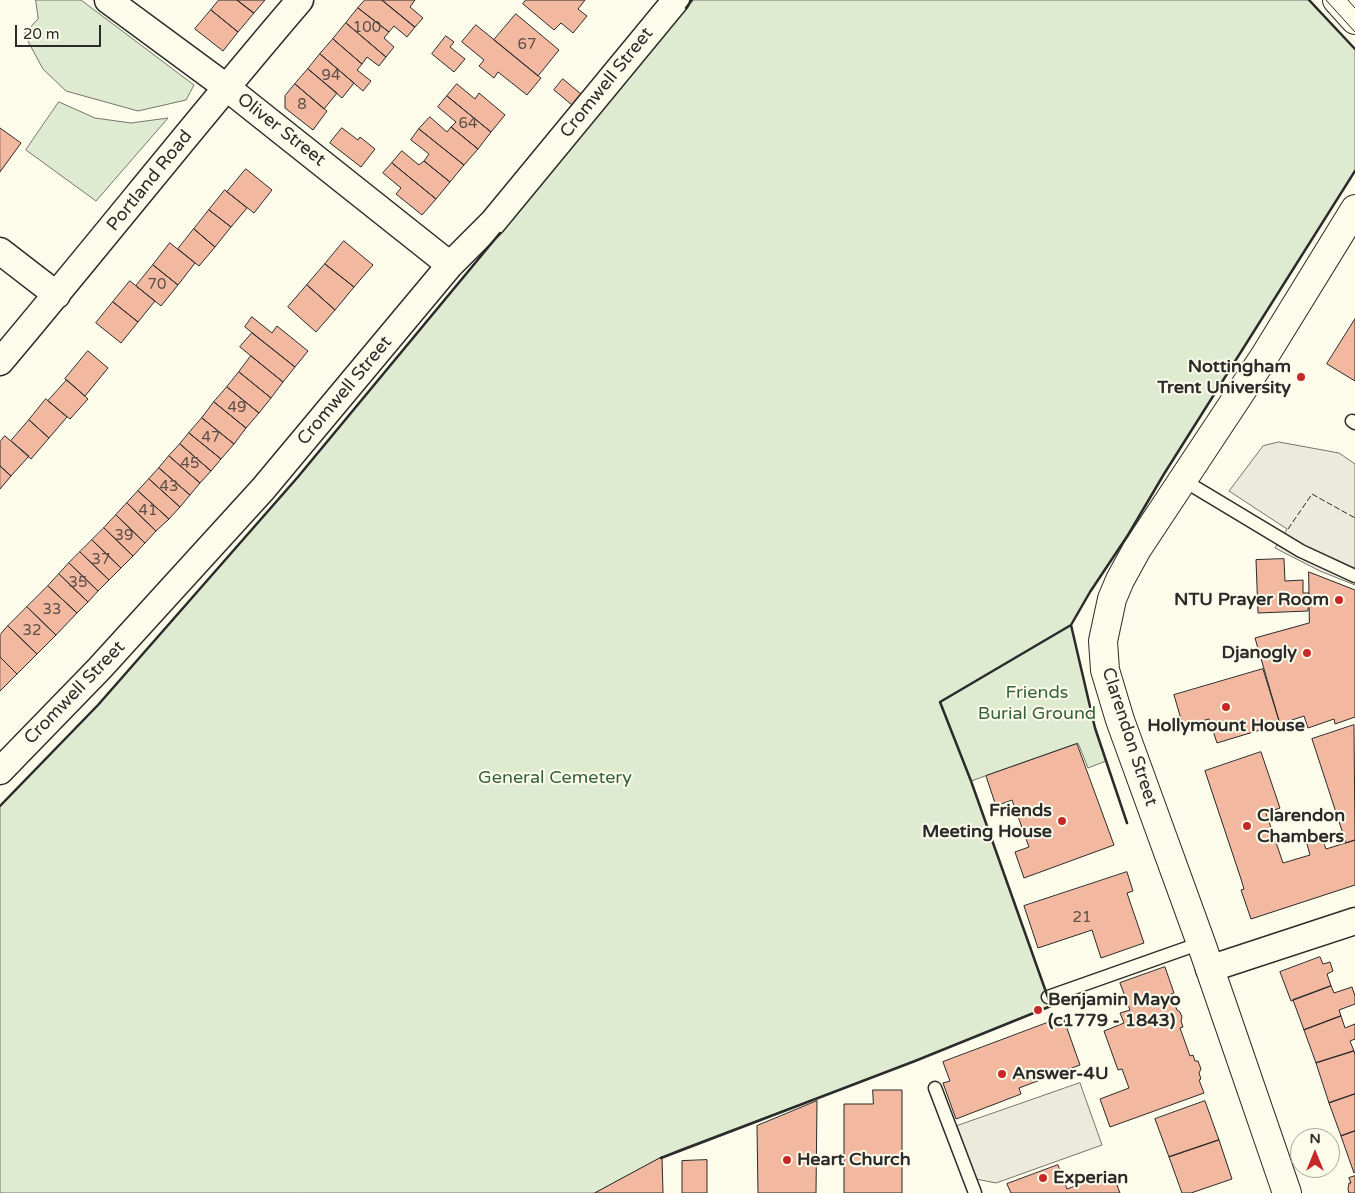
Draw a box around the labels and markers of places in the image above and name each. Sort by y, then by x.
place label: Nottingham Trent University [1157,356,1291,398]
marker: Nottingham Trent University [1295,371,1307,383]
place label: NTU Prayer Room [1174,589,1329,611]
marker: NTU Prayer Room [1333,594,1345,606]
place label: Djanogly [1222,642,1297,664]
marker: Djanogly [1301,647,1313,659]
marker: Hollymount House [1220,701,1232,713]
place label: Hollymount House [1147,715,1305,737]
place label: Friends Meeting House [922,800,1052,842]
place label: Clarendon Chambers [1257,805,1345,848]
marker: Friends Meeting House [1056,815,1068,827]
marker: Clarendon Chambers [1241,820,1253,832]
place label: Benjamin Mayo (c1779 - 1843) [1048,989,1181,1032]
marker: Benjamin Mayo (c1779 - 1843) [1032,1004,1044,1016]
place label: Answer-4U [1012,1063,1109,1085]
marker: Answer-4U [996,1068,1008,1080]
place label: Heart Church [797,1149,911,1171]
marker: Heart Church [781,1154,793,1166]
place label: Experian [1053,1167,1128,1189]
marker: Experian [1037,1172,1049,1184]

